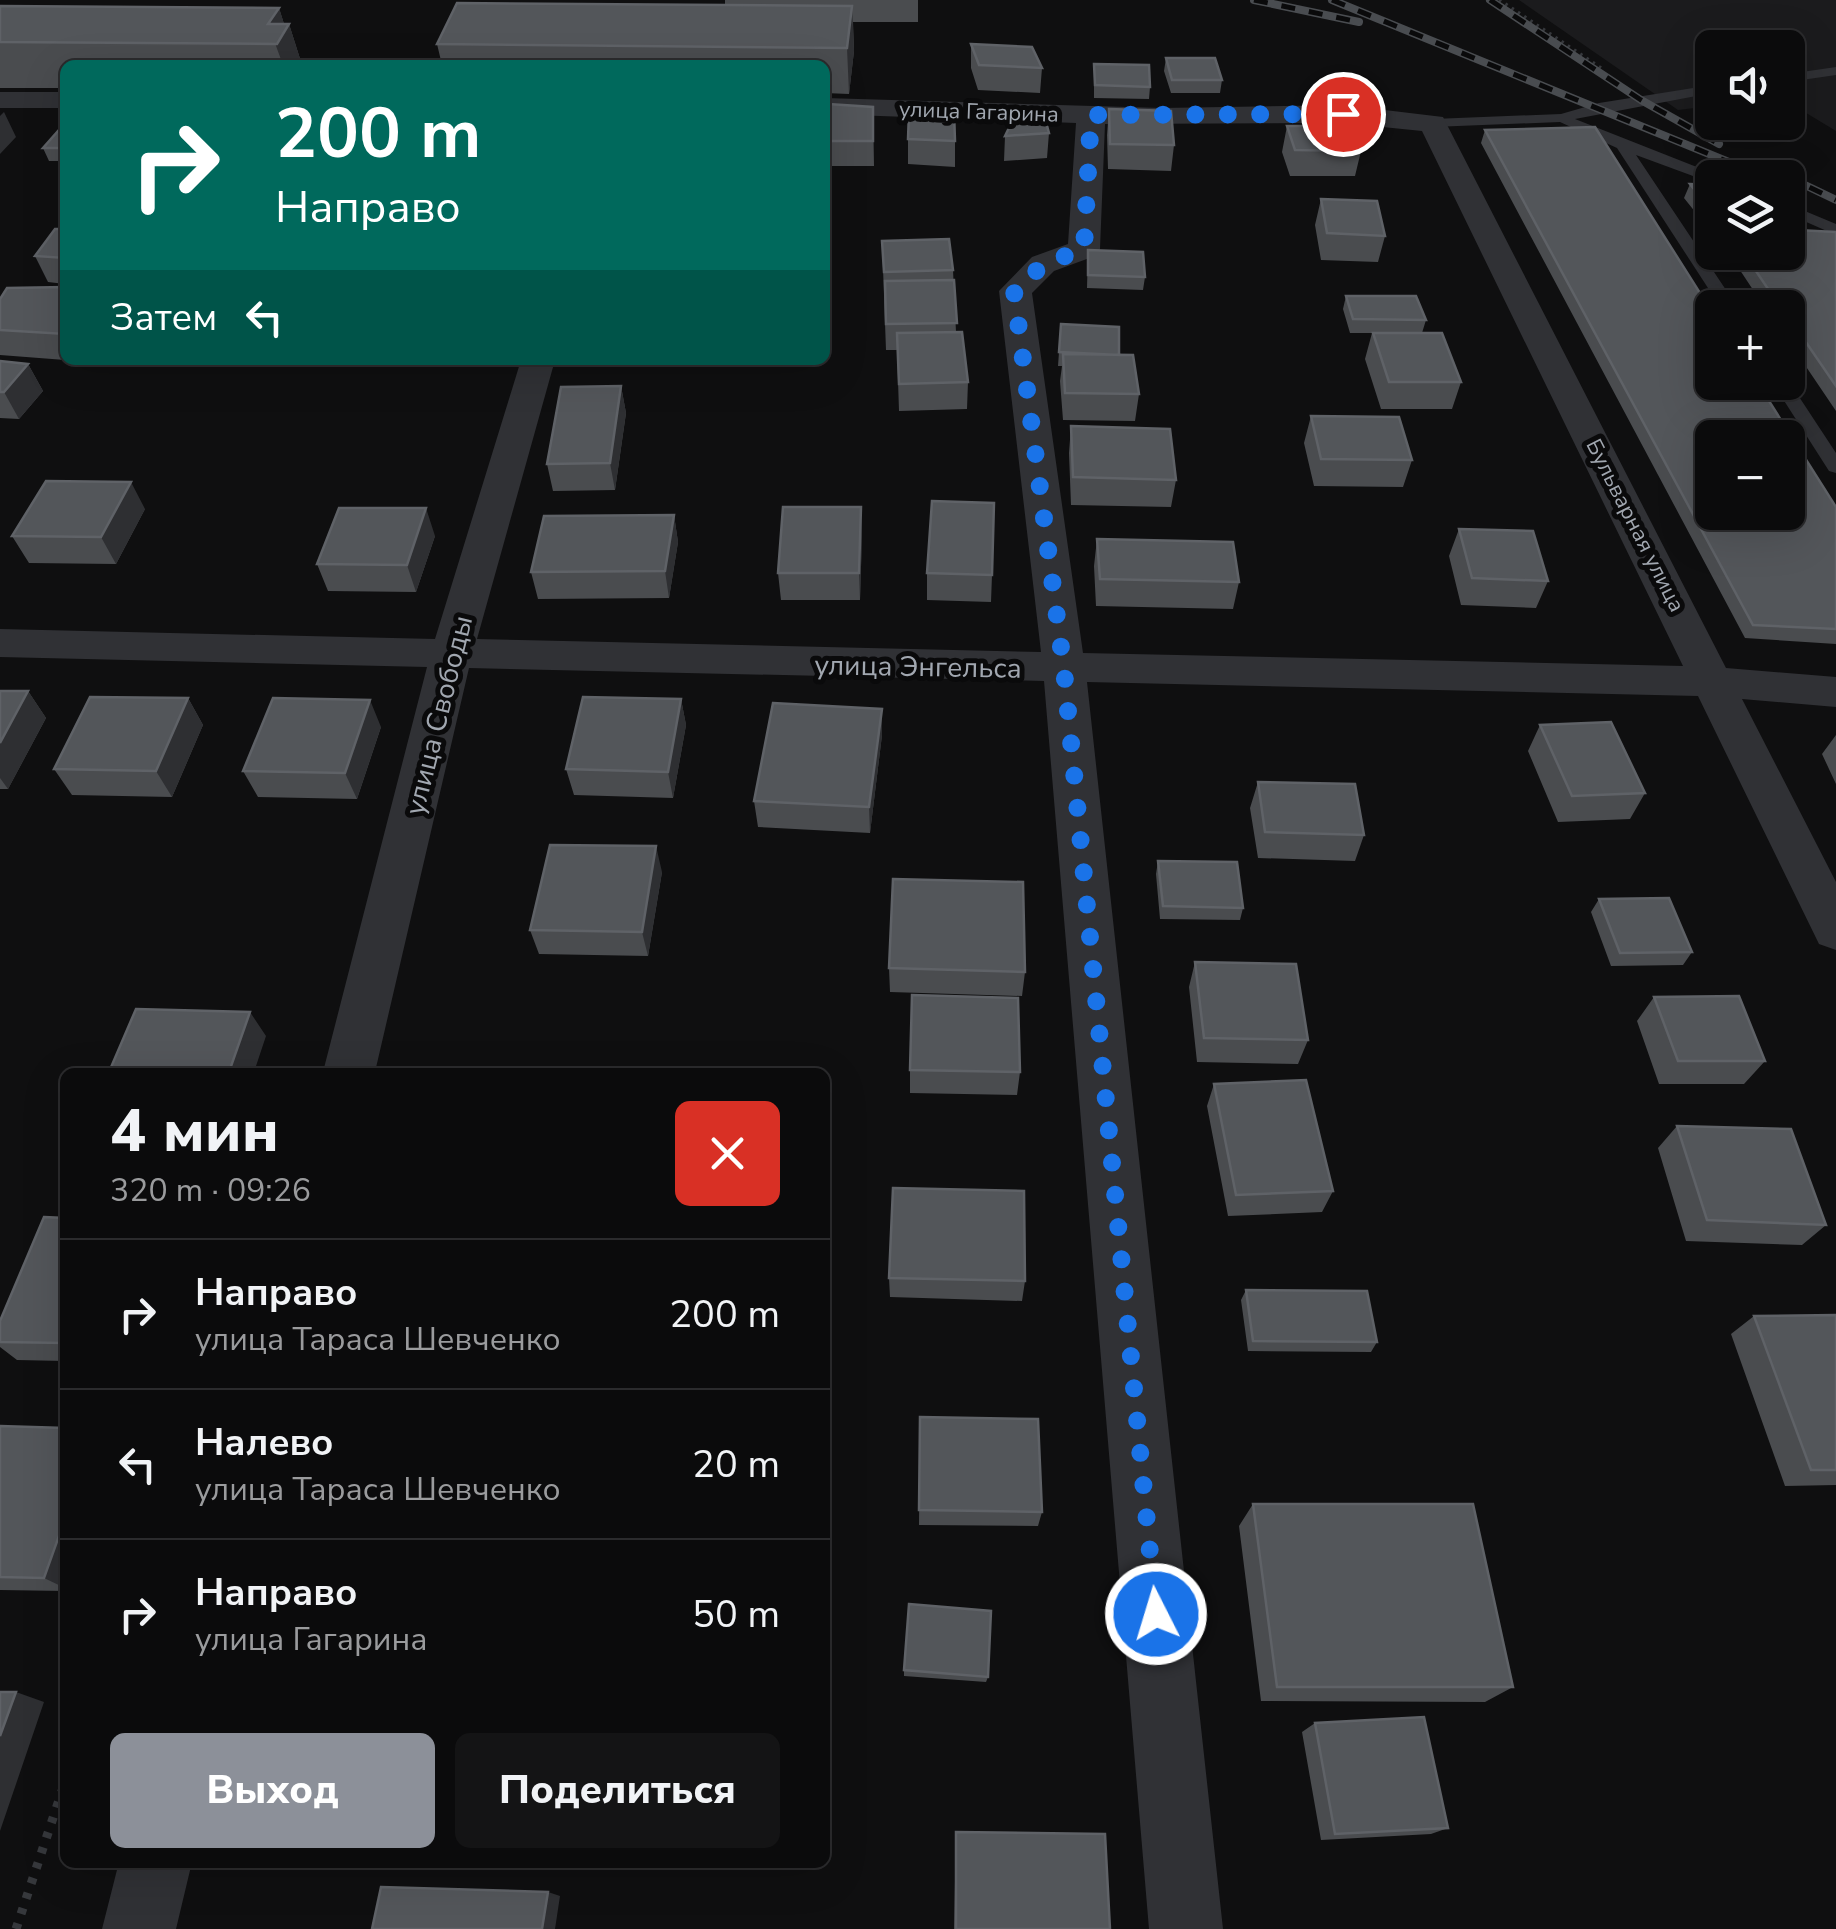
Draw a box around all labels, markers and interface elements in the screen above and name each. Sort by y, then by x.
map controls [1695,30,1805,530]
button: sound [1695,30,1805,140]
pin [1301,72,1386,157]
text: 200 m [275,86,481,182]
icon: arrive [1316,87,1371,142]
street label: улица Гагарина [899,94,1059,130]
icon: right [110,100,240,230]
button: layers [1695,160,1805,270]
text: Направо [275,177,461,238]
icon: left [237,290,292,345]
button: + [1695,290,1805,400]
text: Затем [110,292,217,343]
button: − [1695,420,1805,530]
street label: Бульварная улица [1579,434,1692,617]
street label: улица Свободы [396,612,482,819]
street label: улица Энгельса [814,646,1022,688]
text: 4 мин [110,1090,279,1172]
button: close [675,1101,780,1206]
text: 320 m · 09:26 [110,1169,311,1212]
text: Направо [195,1267,357,1318]
icon: right [110,1287,165,1342]
text: 200 m [669,1289,780,1340]
text: улица Тараса Шевченко [195,1318,561,1361]
text: Налево [195,1417,334,1468]
icon: left [110,1437,165,1492]
text: 20 m [692,1439,780,1490]
text: улица Тараса Шевченко [195,1468,561,1511]
position arrow [1104,1562,1208,1666]
text: Направо [195,1567,357,1618]
icon: right [110,1587,165,1642]
text: 50 m [692,1589,780,1640]
text: улица Гагарина [195,1618,428,1661]
button: Выход [110,1733,435,1848]
button: Поделиться [455,1733,780,1848]

